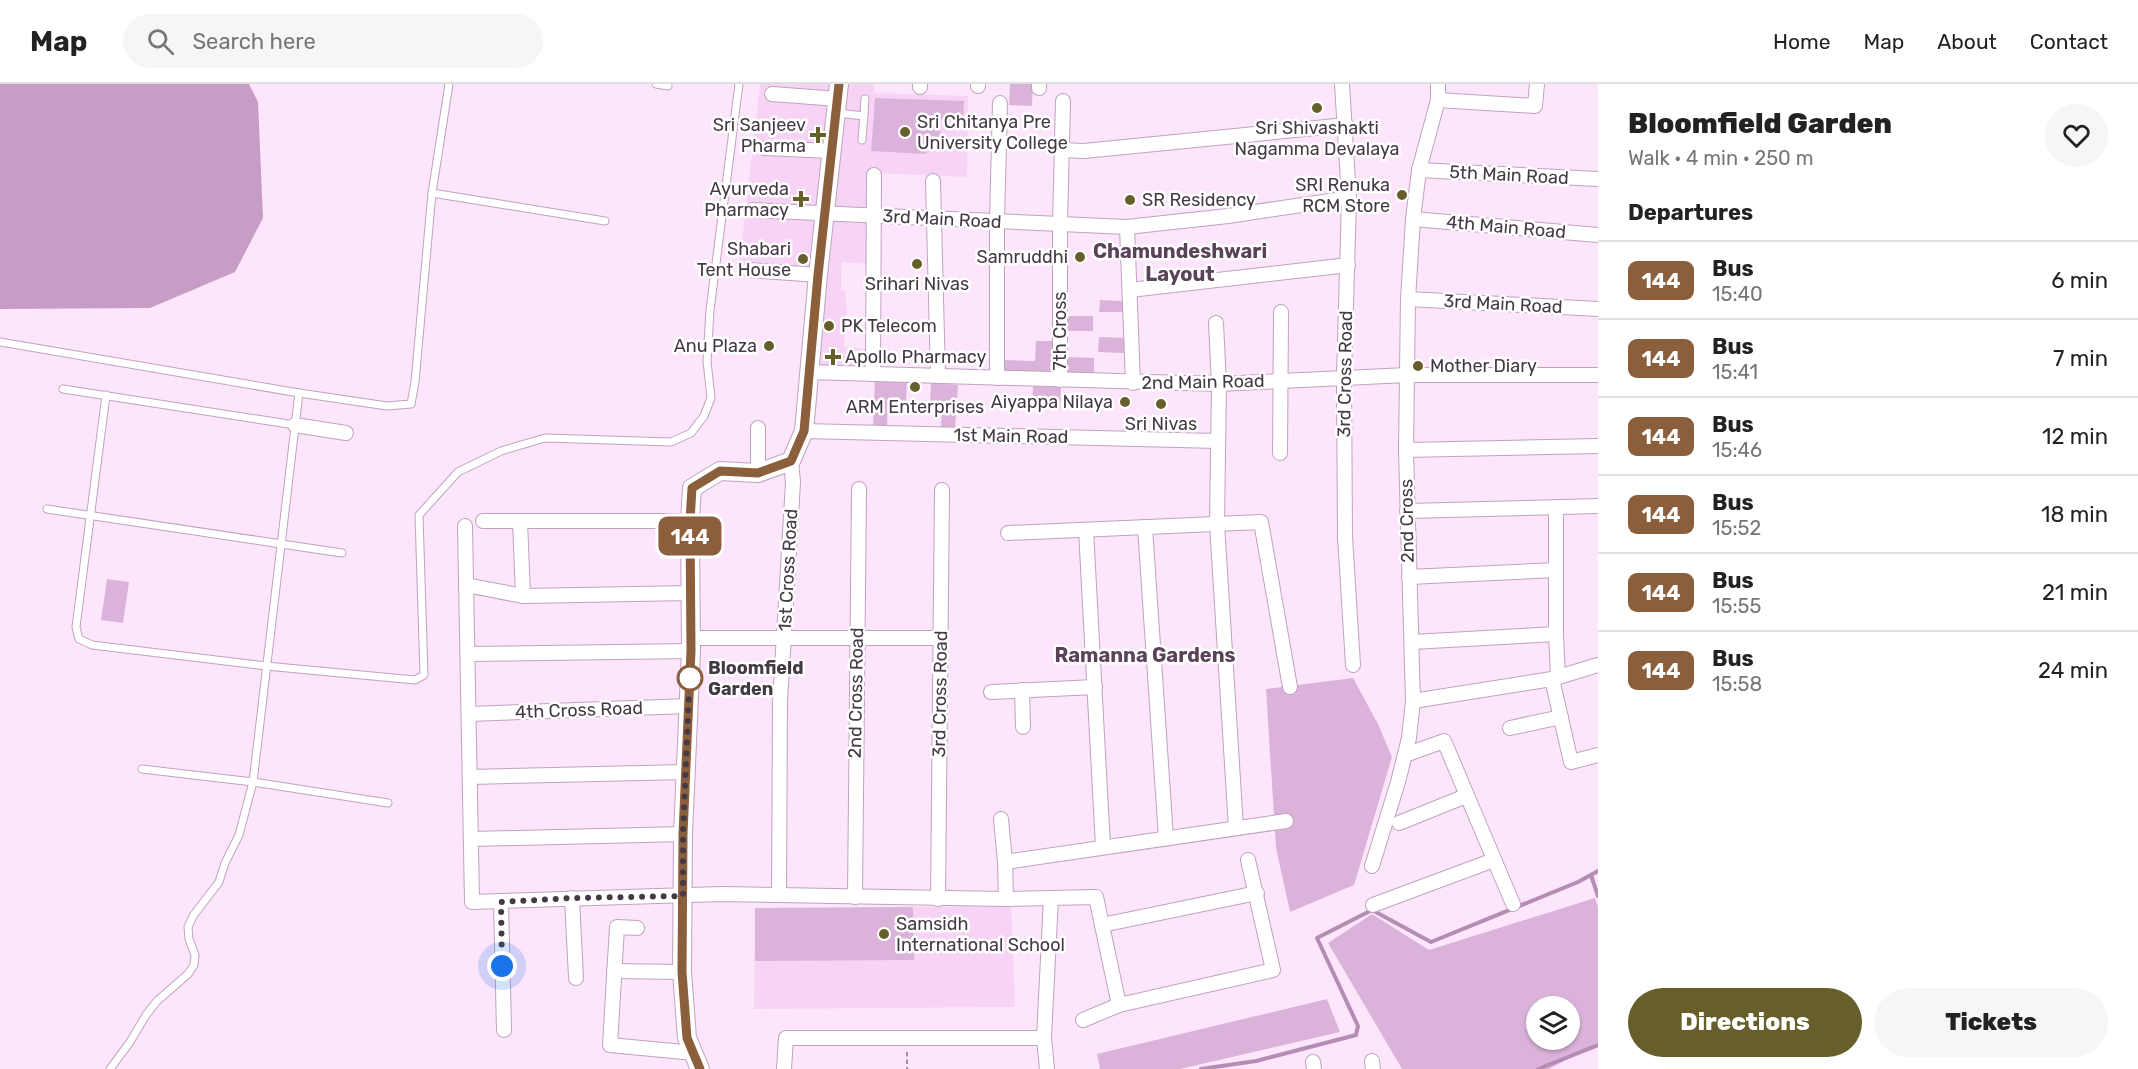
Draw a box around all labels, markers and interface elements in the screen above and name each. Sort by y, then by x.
search box [123,14,543,68]
text: Map [30,25,87,58]
icon: search [144,25,177,58]
text: Search here [192,28,316,55]
text: Home [1773,29,1830,54]
text: Map [1863,29,1904,54]
text: About [1937,29,1997,54]
text: Contact [2030,29,2108,54]
marker: Sri Shivashakti Nagamma Devalaya [1310,101,1324,115]
button: heart [2045,104,2108,167]
text: Bloomfield Garden [1628,107,1892,140]
place label: Sri Chitanya Pre University College [917,111,1068,154]
place label: Sri Sanjeev Pharma [713,114,806,157]
place label: Sri Shivashakti Nagamma Devalaya [1235,117,1399,160]
marker: Sri Chitanya Pre University College [898,125,912,139]
marker: Sri Sanjeev Pharma [811,128,825,142]
text: Walk · 4 min · 250 m [1628,146,1813,170]
street label: 5th Main Road [1449,161,1569,189]
place label: SRI Renuka RCM Store [1295,174,1390,217]
place label: Ayurveda Pharmacy [704,178,789,221]
marker: SRI Renuka RCM Store [1395,188,1409,202]
place label: SR Residency [1142,189,1256,211]
marker: Ayurveda Pharmacy [794,192,808,206]
marker: SR Residency [1123,193,1137,207]
text: Departures [1628,199,1753,226]
street label: 3rd Main Road [882,205,1002,233]
street label: 4th Main Road [1445,211,1567,243]
place label: Shabari Tent House [697,238,791,281]
district label: Chamundeshwari Layout [1093,239,1267,286]
place label: Samruddhi [976,246,1068,268]
marker: Samruddhi [1073,250,1087,264]
marker: Shabari Tent House [796,252,810,266]
text: Bus [1712,255,1754,282]
marker: Srihari Nivas [910,257,924,271]
text: 6 min [2051,267,2108,294]
text: 144 [1641,268,1681,293]
place label: Srihari Nivas [865,273,969,295]
text: 15:40 [1712,282,1763,306]
street label: 3rd Main Road [1443,290,1563,318]
street label: 7th Cross [1049,292,1071,371]
street label: 3rd Cross Road [1333,310,1357,438]
place label: PK Telecom [841,315,937,337]
marker: PK Telecom [822,319,836,333]
text: Bus [1712,333,1754,360]
place label: Anu Plaza [674,335,757,357]
marker: Anu Plaza [762,339,776,353]
text: 7 min [2053,345,2108,372]
place label: Apollo Pharmacy [845,346,987,368]
text: 144 [1641,346,1681,371]
marker: Apollo Pharmacy [826,350,840,364]
place label: Mother Diary [1430,355,1537,377]
marker: Mother Diary [1411,359,1425,373]
text: 15:41 [1712,360,1758,384]
street label: 2nd Main Road [1141,370,1265,394]
marker: ARM Enterprises [908,380,922,394]
place label: Aiyappa Nilaya [991,391,1113,413]
marker: Aiyappa Nilaya [1118,395,1132,409]
place label: ARM Enterprises [846,396,984,418]
marker: Sri Nivas [1154,397,1168,411]
text: Bus [1712,411,1754,438]
place label: Sri Nivas [1125,413,1197,435]
text: 12 min [2042,423,2108,450]
street label: 1st Main Road [953,424,1069,448]
text: 144 [1641,424,1681,449]
text: 15:46 [1712,438,1762,462]
street label: 2nd Cross [1395,479,1419,563]
text: Bus [1712,489,1754,516]
text: 18 min [2041,501,2108,528]
text: 144 [1641,502,1681,527]
street label: 1st Cross Road [774,508,802,632]
line badge: 144 [656,516,724,556]
text: 15:52 [1712,516,1761,540]
text: 144 [670,524,710,549]
text: Bus [1712,567,1754,594]
text: 21 min [2042,579,2108,606]
text: 144 [1641,580,1681,605]
text: 15:55 [1712,594,1761,618]
street label: 2nd Cross Road [844,627,868,759]
street label: 3rd Cross Road [928,630,952,758]
district label: Ramanna Gardens [1054,643,1236,667]
text: Bus [1712,645,1754,672]
place label: Bloomfield Garden [708,657,804,700]
text: 24 min [2038,657,2108,684]
text: 144 [1641,658,1681,683]
marker: Bloomfield Garden [677,665,703,691]
text: 15:58 [1712,672,1762,696]
street label: 4th Cross Road [515,697,643,723]
place label: Samsidh International School [896,913,1065,956]
marker: Samsidh International School [877,927,891,941]
your location [487,951,517,981]
button: Directions [1628,988,1862,1057]
button: Tickets [1874,988,2108,1057]
map controls [1526,996,1580,1050]
button: layers [1526,996,1580,1050]

